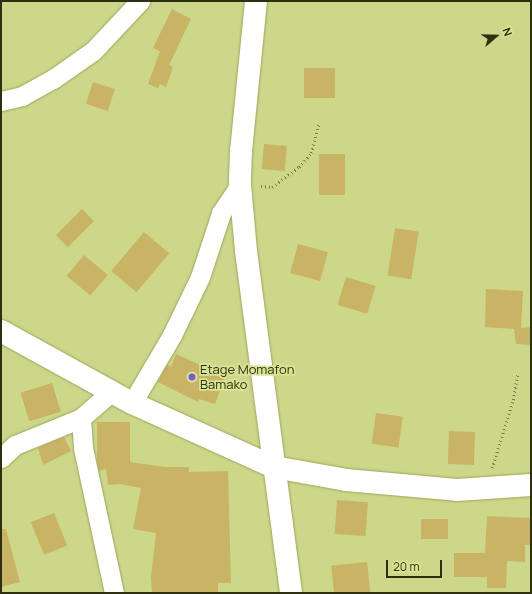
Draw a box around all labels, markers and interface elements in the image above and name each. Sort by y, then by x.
north arrow [476,16,516,56]
text: N [499,25,516,38]
place label: Etage Momafon Bamako [200,362,294,393]
marker: Etage Momafon Bamako [187,372,197,382]
scale bar [388,552,444,578]
text: 20 m [393,558,420,575]

